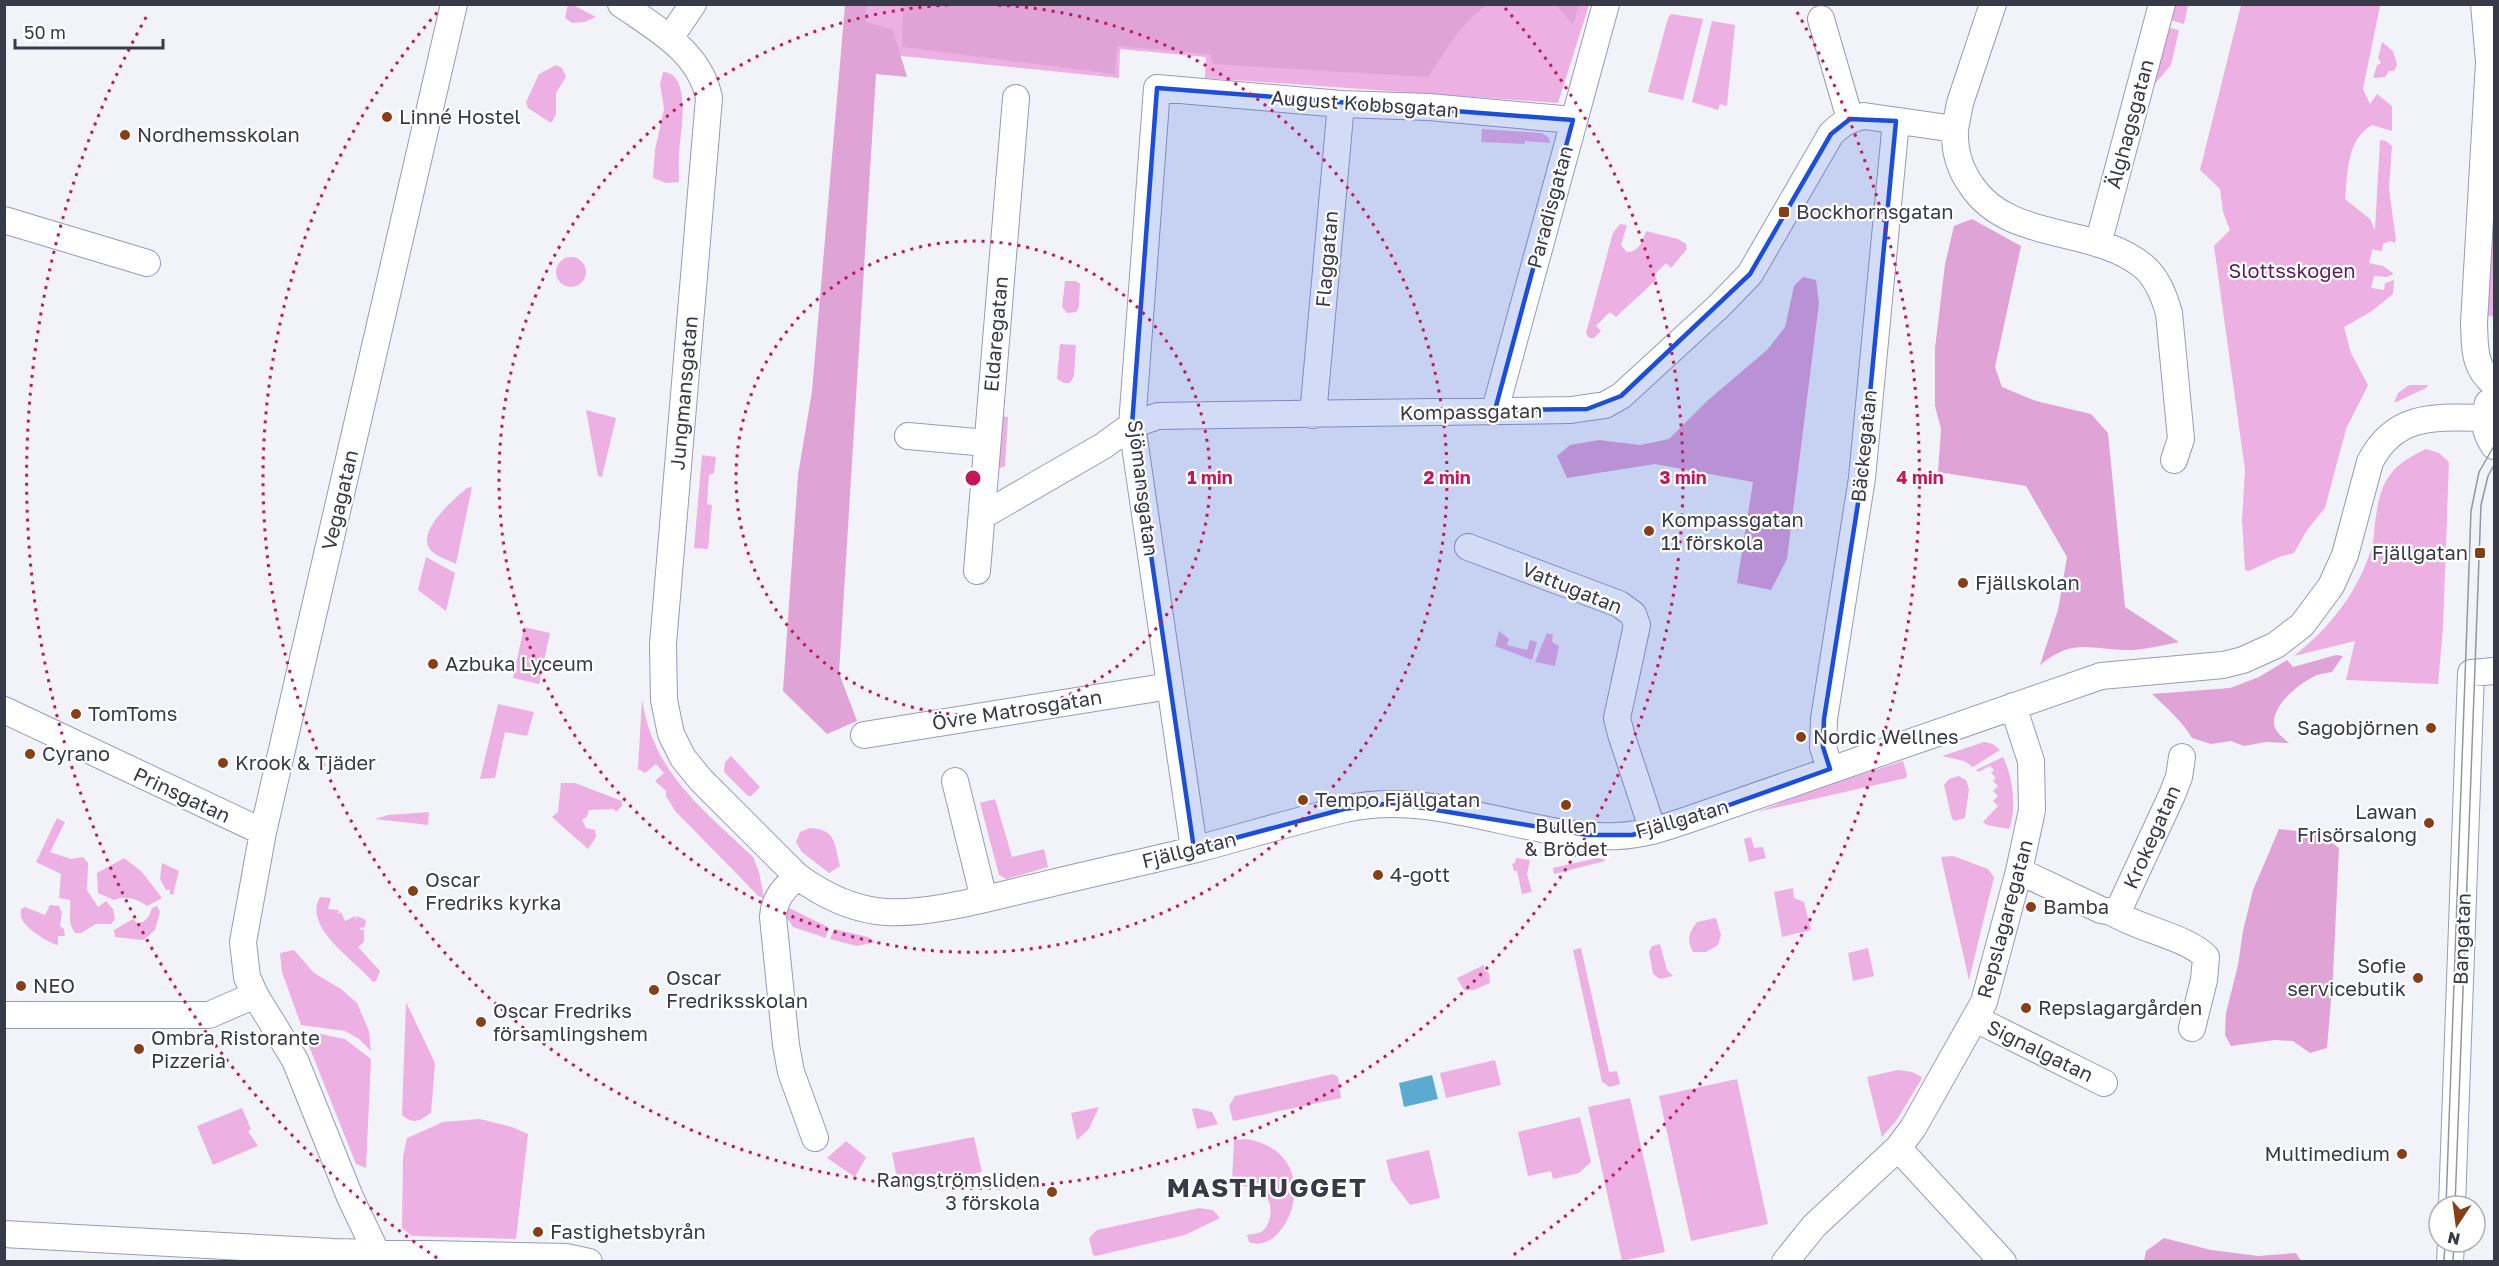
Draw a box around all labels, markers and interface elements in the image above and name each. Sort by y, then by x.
scale bar [15,12,164,50]
text: 50 m [24,21,66,43]
street label: Älghagsgatan [2100,56,2158,191]
street label: August Kobbsgatan [1270,84,1460,122]
place label: Linné Hostel [399,104,521,128]
marker: Linné Hostel [380,110,394,124]
place label: Nordhemsskolan [137,122,300,146]
marker: Nordhemsskolan [118,128,132,142]
street label: Paradisgatan [1521,143,1577,271]
place label: Bockhornsgatan [1796,199,1954,223]
marker: Bockhornsgatan [1777,205,1791,219]
street label: Flaggatan [1310,210,1342,308]
park label: Slottsskogen [2228,258,2356,282]
street label: Eldaregatan [978,275,1012,393]
street label: Jungmansgatan [664,315,702,471]
street label: Bäckegatan [1845,388,1881,503]
street label: Kompassgatan [1399,398,1543,424]
street label: Sjömansgatan [1124,418,1164,557]
street label: Vegagatan [316,447,362,552]
text: 1 min [1187,466,1233,488]
text: 2 min [1423,466,1471,488]
text: 3 min [1659,466,1707,488]
text: 4 min [1896,466,1944,488]
centre of rings [963,468,983,488]
place label: Kompassgatan 11 förskola [1661,507,1804,554]
marker: Kompassgatan 11 förskola [1642,524,1656,538]
place label: Fjällgatan [2372,540,2468,564]
marker: Fjällgatan [2473,546,2487,560]
street label: Vattugatan [1519,556,1626,618]
place label: Fjällskolan [1975,570,2080,594]
marker: Fjällskolan [1956,576,1970,590]
place label: Azbuka Lyceum [445,651,594,675]
marker: Azbuka Lyceum [426,657,440,671]
street label: Övre Matrosgatan [930,684,1104,734]
place label: TomToms [88,701,177,725]
marker: TomToms [69,707,83,721]
place label: Sagobjörnen [2297,715,2419,739]
marker: Sagobjörnen [2424,721,2438,735]
place label: Nordic Wellnes [1813,724,1959,748]
marker: Nordic Wellnes [1794,730,1808,744]
place label: Cyrano [42,741,110,765]
marker: Cyrano [23,747,37,761]
place label: Krook & Tjäder [235,750,376,774]
marker: Krook & Tjäder [216,756,230,770]
street label: Prinsgatan [130,761,235,827]
street label: Krokegatan [2118,781,2185,892]
place label: Tempo Fjällgatan [1315,787,1480,811]
marker: Tempo Fjällgatan [1296,793,1310,807]
street label: Fjällgatan [1632,793,1731,843]
marker: Bullen & Brödet [1559,798,1573,812]
place label: Lawan Frisörsalong [2297,799,2417,846]
place label: Bullen & Brödet [1524,813,1608,860]
marker: Lawan Frisörsalong [2422,816,2436,830]
street label: Fjällgatan [1139,826,1238,872]
street label: Repslagaregatan [1971,837,2037,1001]
place label: 4-gott [1390,862,1450,886]
place label: Oscar Fredriks kyrka [425,867,561,914]
marker: 4-gott [1371,868,1385,882]
marker: Oscar Fredriks kyrka [406,884,420,898]
street label: Bangatan [2447,893,2475,985]
place label: Bamba [2043,894,2109,918]
marker: Bamba [2024,900,2038,914]
place label: Sofie servicebutik [2287,953,2406,1000]
place label: Oscar Fredriksskolan [666,965,808,1012]
marker: Sofie servicebutik [2411,971,2425,985]
place label: NEO [33,973,75,997]
marker: NEO [14,979,28,993]
marker: Oscar Fredriksskolan [647,983,661,997]
place label: Repslagargården [2038,995,2202,1019]
place label: Oscar Fredriks församlingshem [493,998,648,1045]
marker: Repslagargården [2019,1001,2033,1015]
street label: Signalgatan [1983,1014,2097,1086]
marker: Oscar Fredriks församlingshem [474,1015,488,1029]
place label: Ombra Ristorante Pizzeria [151,1025,320,1072]
marker: Ombra Ristorante Pizzeria [132,1042,146,1056]
place label: Multimedium [2265,1141,2390,1165]
marker: Multimedium [2395,1147,2409,1161]
place label: Rangströmsliden 3 förskola [876,1167,1040,1214]
district label: MASTHUGGET [1167,1172,1367,1203]
marker: Rangströmsliden 3 förskola [1045,1185,1059,1199]
north arrow [2427,1194,2487,1254]
place label: Fastighetsbyrån [550,1219,706,1243]
marker: Fastighetsbyrån [531,1225,545,1239]
text: N [2445,1228,2462,1250]

